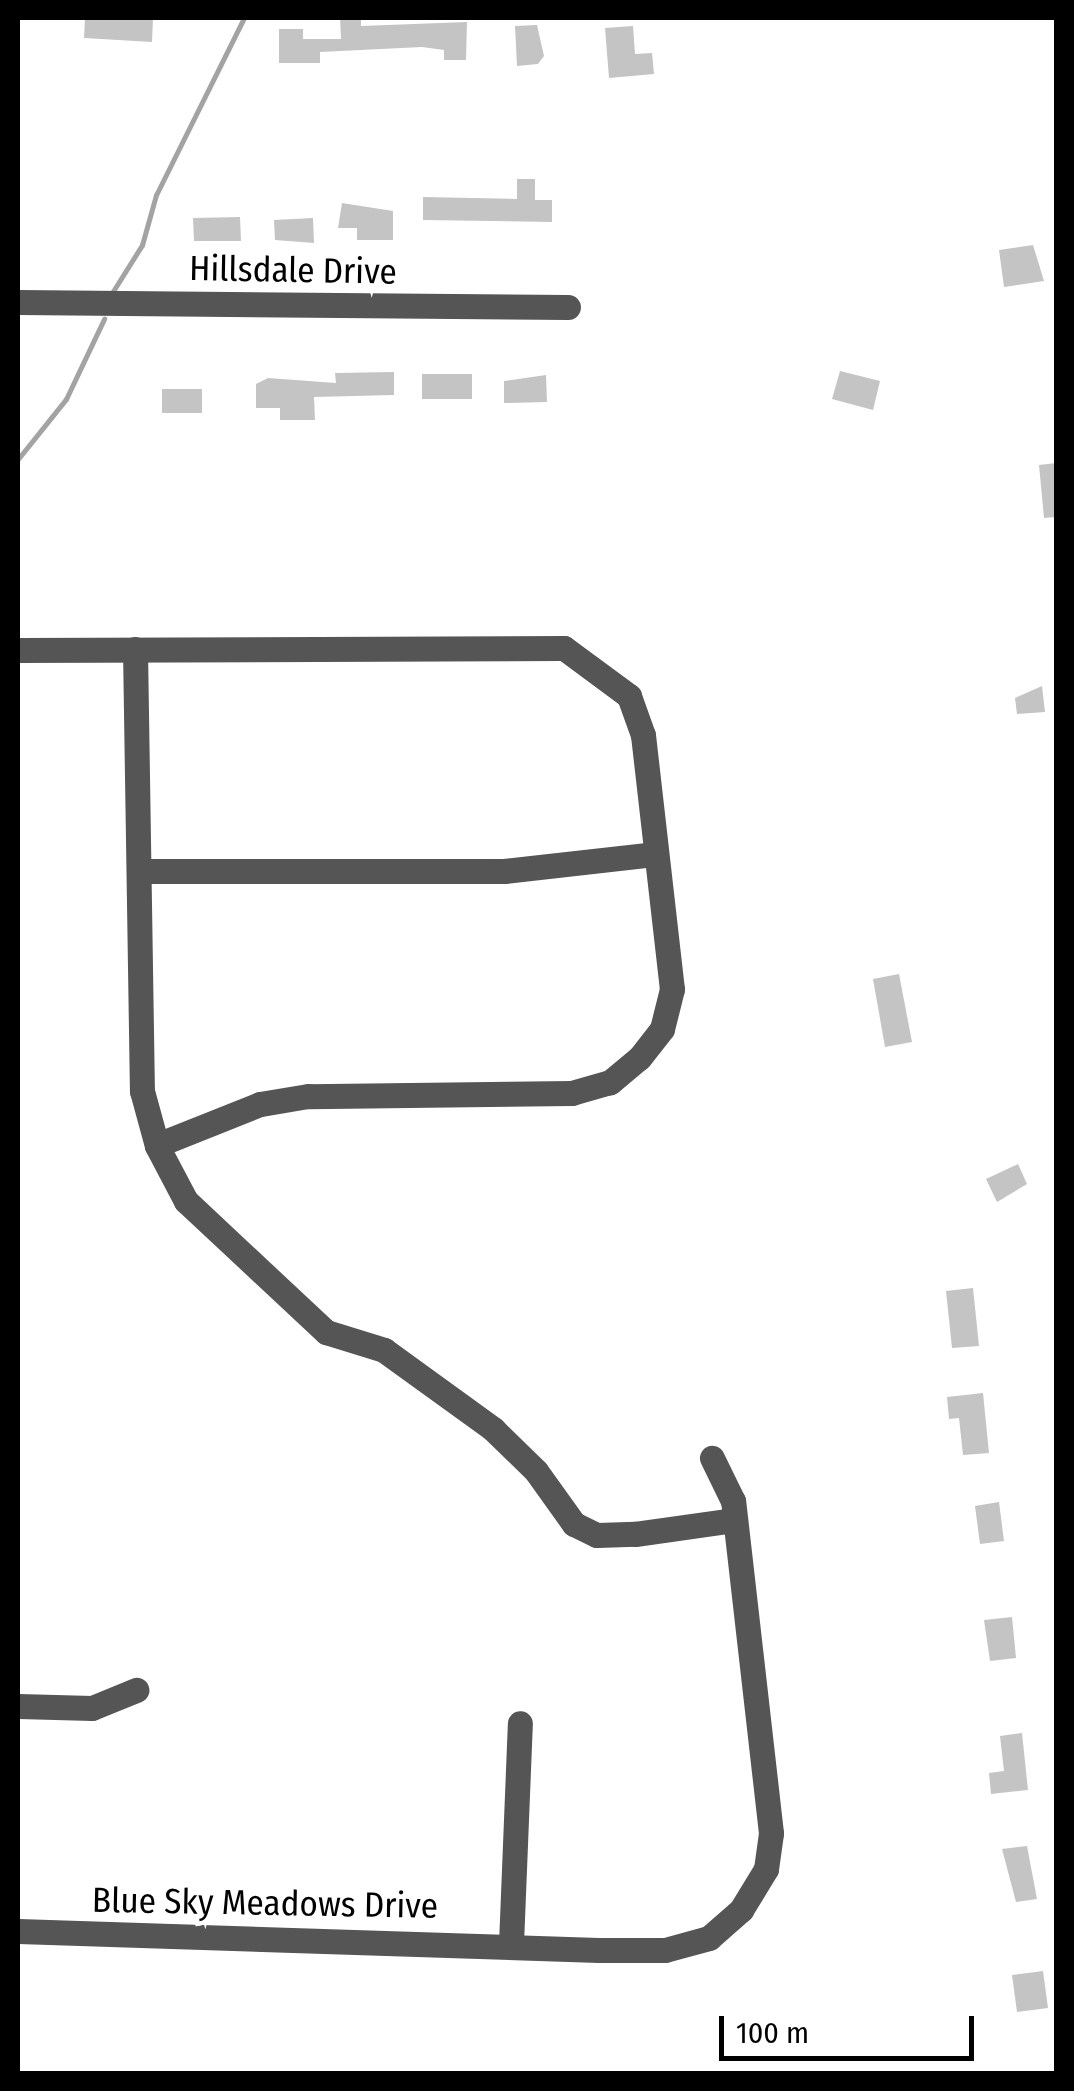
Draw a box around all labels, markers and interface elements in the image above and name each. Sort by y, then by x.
street label: Hillsdale Drive [189,247,397,293]
street label: Blue Sky Meadows Drive [92,1879,438,1927]
scale bar [724,1996,979,2058]
text: 100 m [736,2015,809,2051]

